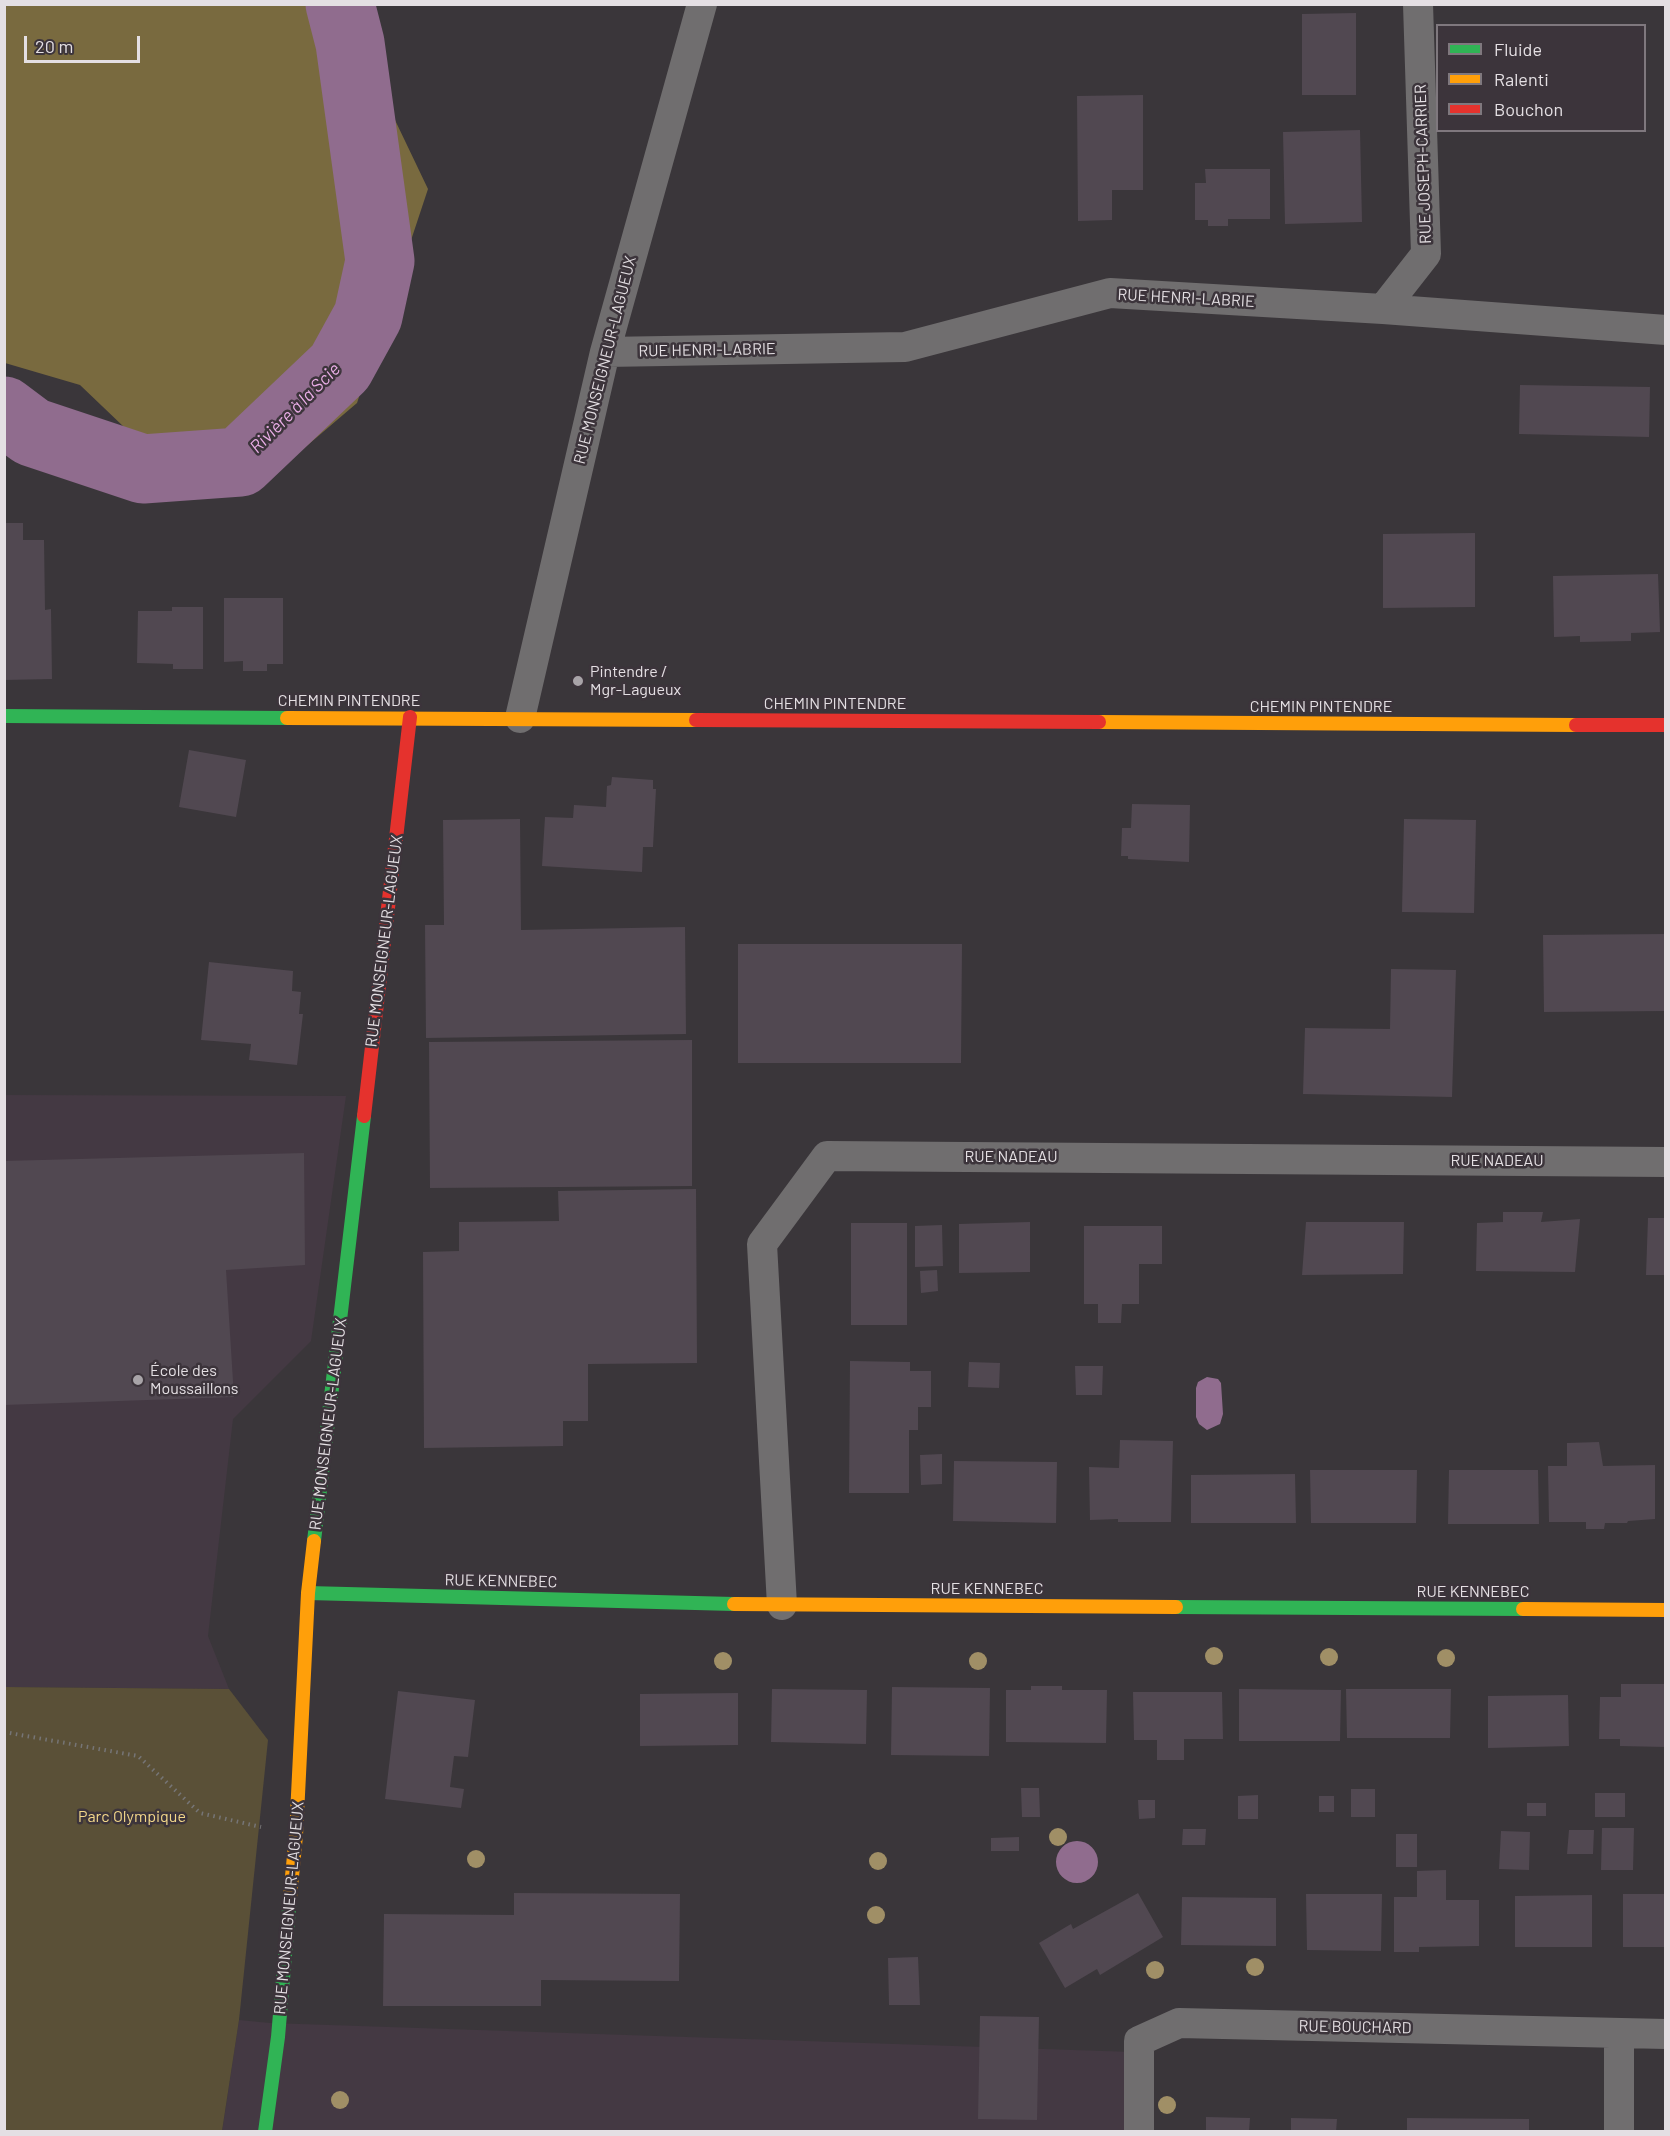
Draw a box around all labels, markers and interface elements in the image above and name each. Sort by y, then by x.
scale bar [27,24,142,62]
legend [1436,24,1646,132]
text: 20 m [35,35,73,57]
text: Fluide [1494,38,1542,60]
text: Ralenti [1494,68,1549,90]
street label: RUE JOSEPH-CARRIER [1411,84,1435,244]
text: Bouchon [1494,98,1563,120]
street label: RUE MONSEIGNEUR-LAGUEUX [570,254,640,466]
street label: RUE HENRI-LABRIE [1117,285,1255,311]
street label: RUE HENRI-LABRIE [638,339,776,361]
water label: Rivière à la Scie [245,358,345,458]
place label: Pintendre / Mgr-Lagueux [590,662,681,700]
marker: Pintendre / Mgr-Lagueux [571,674,585,688]
street label: CHEMIN PINTENDRE [278,691,420,711]
street label: CHEMIN PINTENDRE [764,694,906,714]
street label: CHEMIN PINTENDRE [1250,697,1392,717]
street label: RUE MONSEIGNEUR-LAGUEUX [361,834,407,1048]
street label: RUE NADEAU [964,1147,1058,1167]
street label: RUE NADEAU [1450,1151,1544,1171]
street label: RUE MONSEIGNEUR-LAGUEUX [305,1317,351,1531]
place label: École des Moussaillons [150,1361,239,1399]
marker: École des Moussaillons [131,1373,145,1387]
street label: RUE KENNEBEC [444,1570,558,1592]
street label: RUE KENNEBEC [931,1579,1043,1599]
street label: RUE KENNEBEC [1417,1582,1529,1602]
street label: RUE MONSEIGNEUR-LAGUEUX [270,1801,308,2015]
park label: Parc Olympique [78,1807,186,1827]
street label: RUE BOUCHARD [1298,2016,1412,2038]

